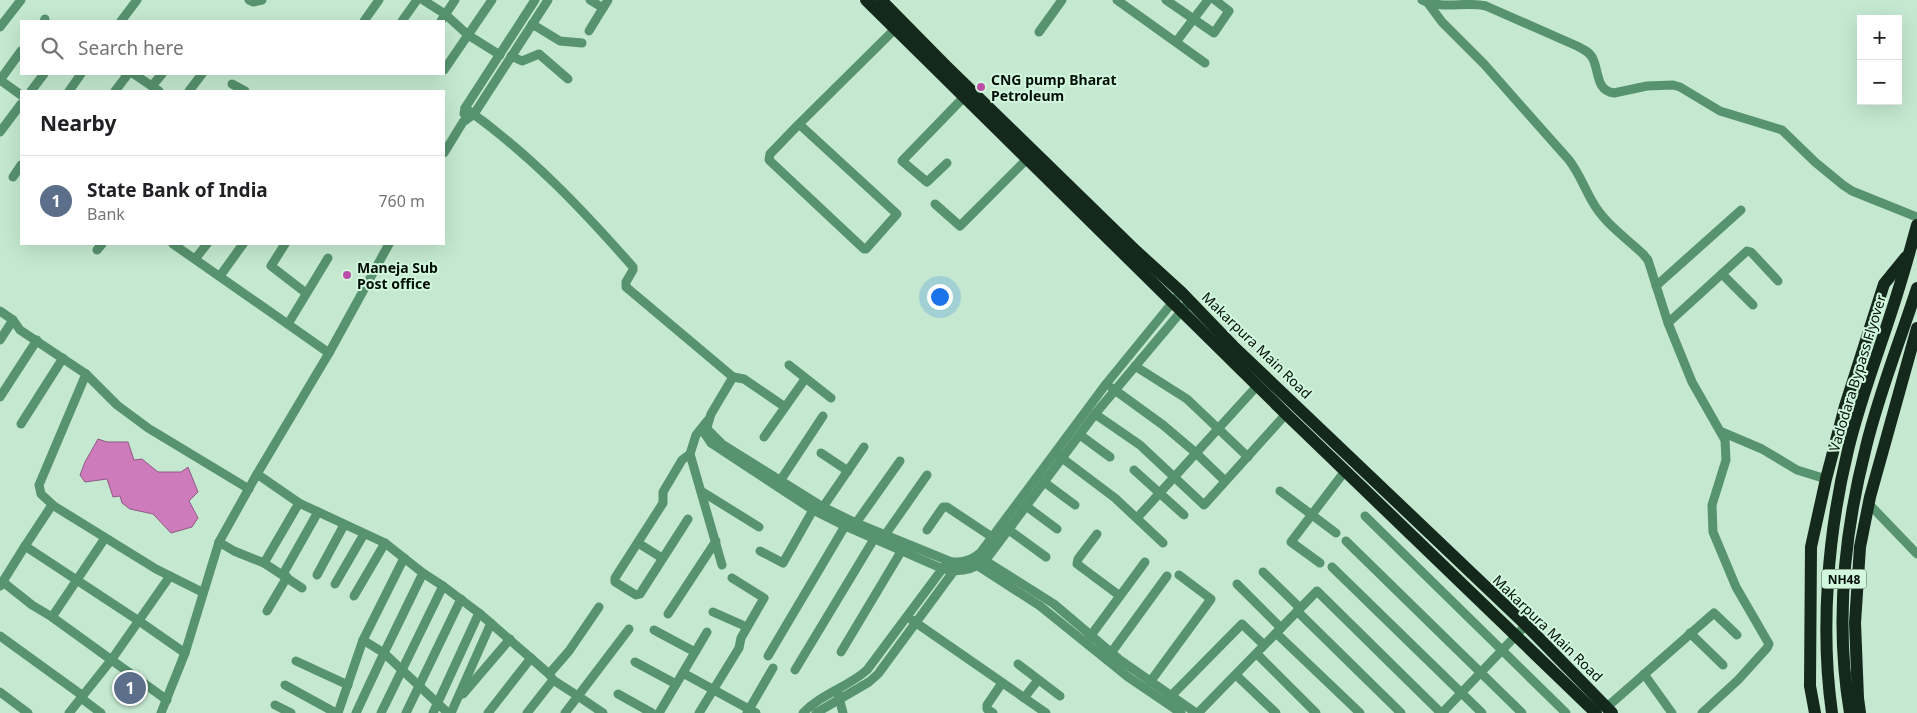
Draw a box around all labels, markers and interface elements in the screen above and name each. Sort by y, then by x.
map controls [1857,15,1902,105]
button: + [1857,15,1902,60]
search box [20,20,445,75]
icon: search [38,34,66,62]
text: Search here [78,35,184,61]
button: − [1857,60,1902,105]
place label: CNG pump Bharat Petroleum [991,70,1116,105]
marker: CNG pump Bharat Petroleum [975,81,987,93]
text: Nearby [40,109,116,137]
text: State Bank of India [87,177,268,203]
text: 1 [51,190,61,212]
text: 760 m [378,190,425,212]
text: Bank [87,203,125,225]
place label: Maneja Sub Post office [357,258,438,293]
marker: Maneja Sub Post office [341,269,353,281]
your location [927,284,953,310]
street label: Makarpura Main Road [1198,287,1316,403]
street label: Vadodara Bypass Flyover [1824,292,1890,454]
street label: Makarpura Main Road [1489,570,1607,686]
road number: NH48 [1822,570,1866,588]
pin: 1 [114,669,146,707]

